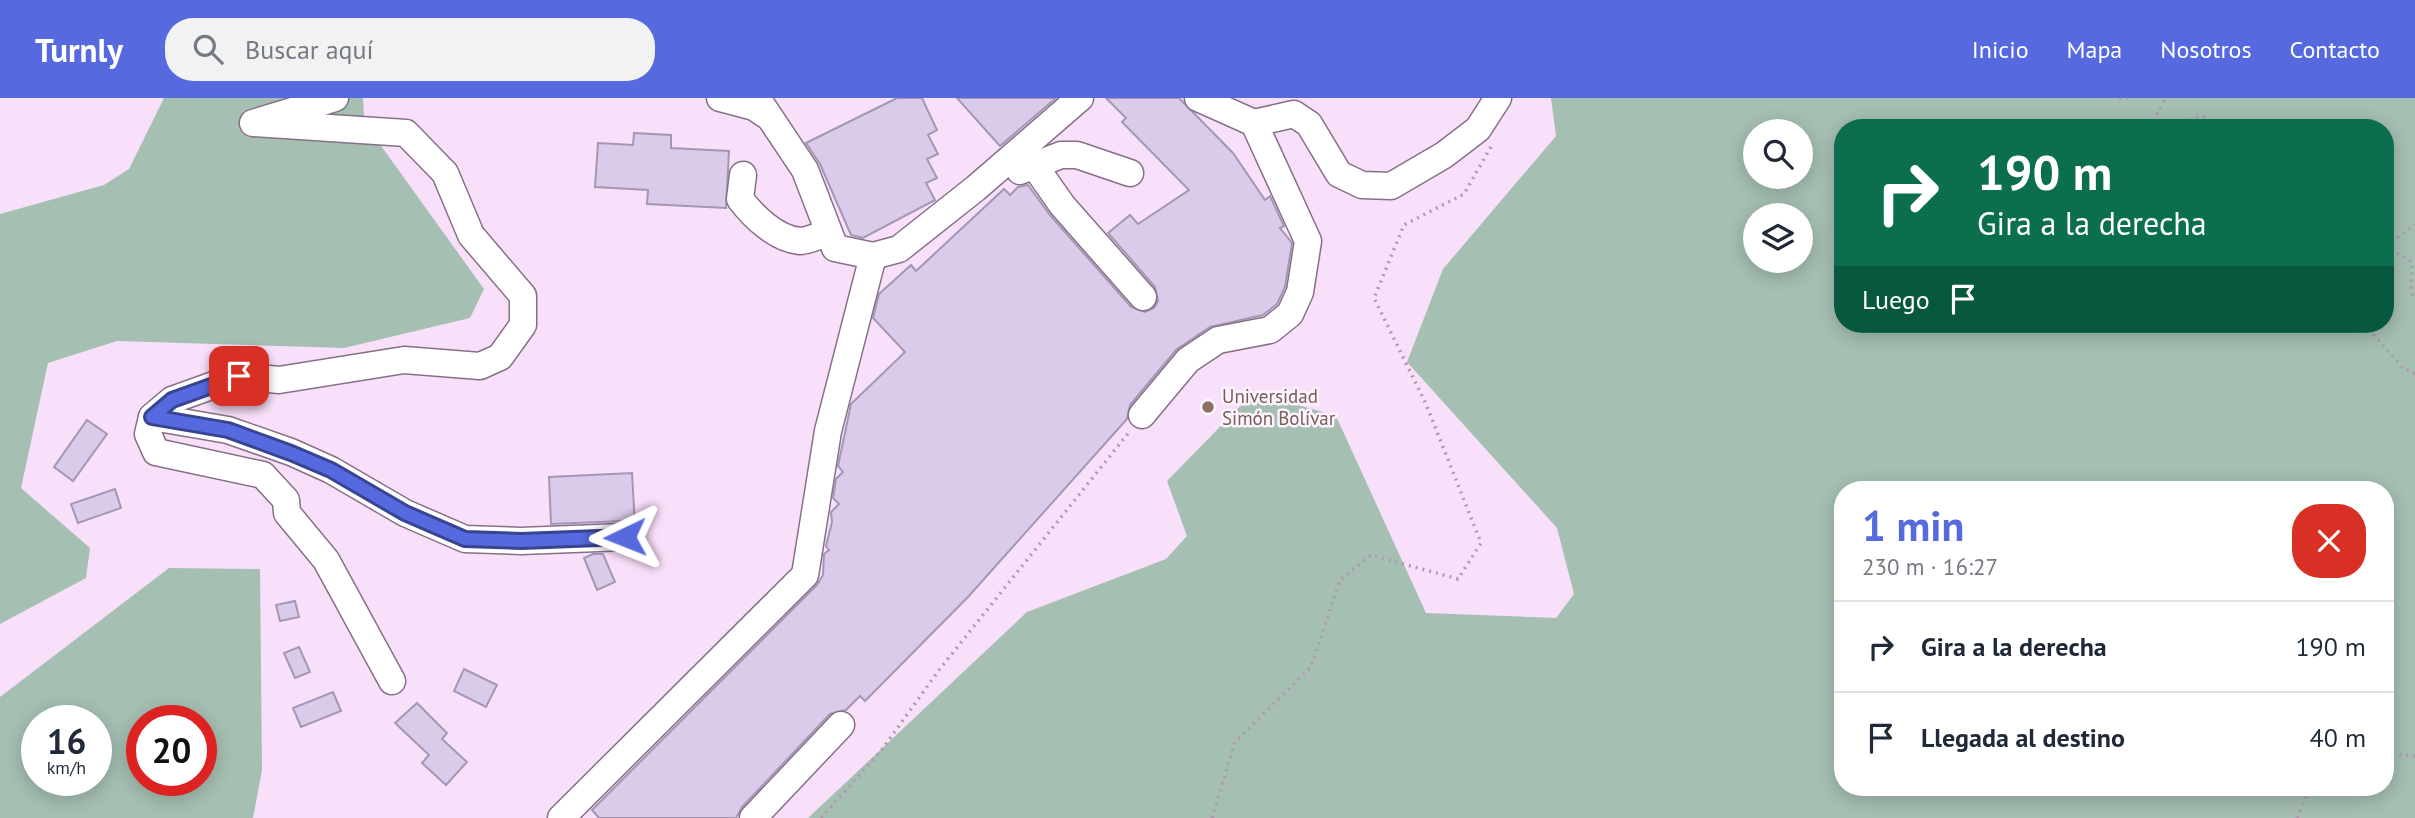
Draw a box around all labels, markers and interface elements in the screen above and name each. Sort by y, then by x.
search box [165,18,655,81]
text: Turnly [35,28,123,71]
icon: search [189,30,227,68]
text: Buscar aquí [245,33,373,66]
text: Inicio [1972,34,2029,65]
text: Mapa [2067,34,2122,65]
text: Nosotros [2160,34,2252,65]
text: Contacto [2290,34,2380,65]
map controls [1743,119,1813,273]
button: search [1743,119,1813,189]
text: 190 m [1977,140,2112,204]
icon: right [1862,147,1953,238]
text: Gira a la derecha [1977,202,2207,244]
button: layers [1743,203,1813,273]
icon: arrive [1944,280,1982,318]
text: Luego [1862,283,1930,316]
pin [209,346,269,406]
icon: arrive [220,357,258,395]
place label: Universidad Simón Bolívar [1222,384,1336,430]
marker: Universidad Simón Bolívar [1200,399,1216,415]
text: 1 min [1862,498,1964,553]
position arrow [588,500,662,574]
button: close [2292,504,2366,578]
text: 230 m · 16:27 [1862,552,1998,581]
icon: right [1862,628,1900,666]
text: Gira a la derecha [1921,630,2107,663]
text: 190 m [2295,630,2366,663]
speed limit sign: 20 [126,705,217,796]
text: 16 [47,718,86,764]
icon: arrive [1862,719,1900,757]
text: Llegada al destino [1921,721,2125,754]
text: 40 m [2310,721,2366,754]
text: km/h [47,756,86,779]

